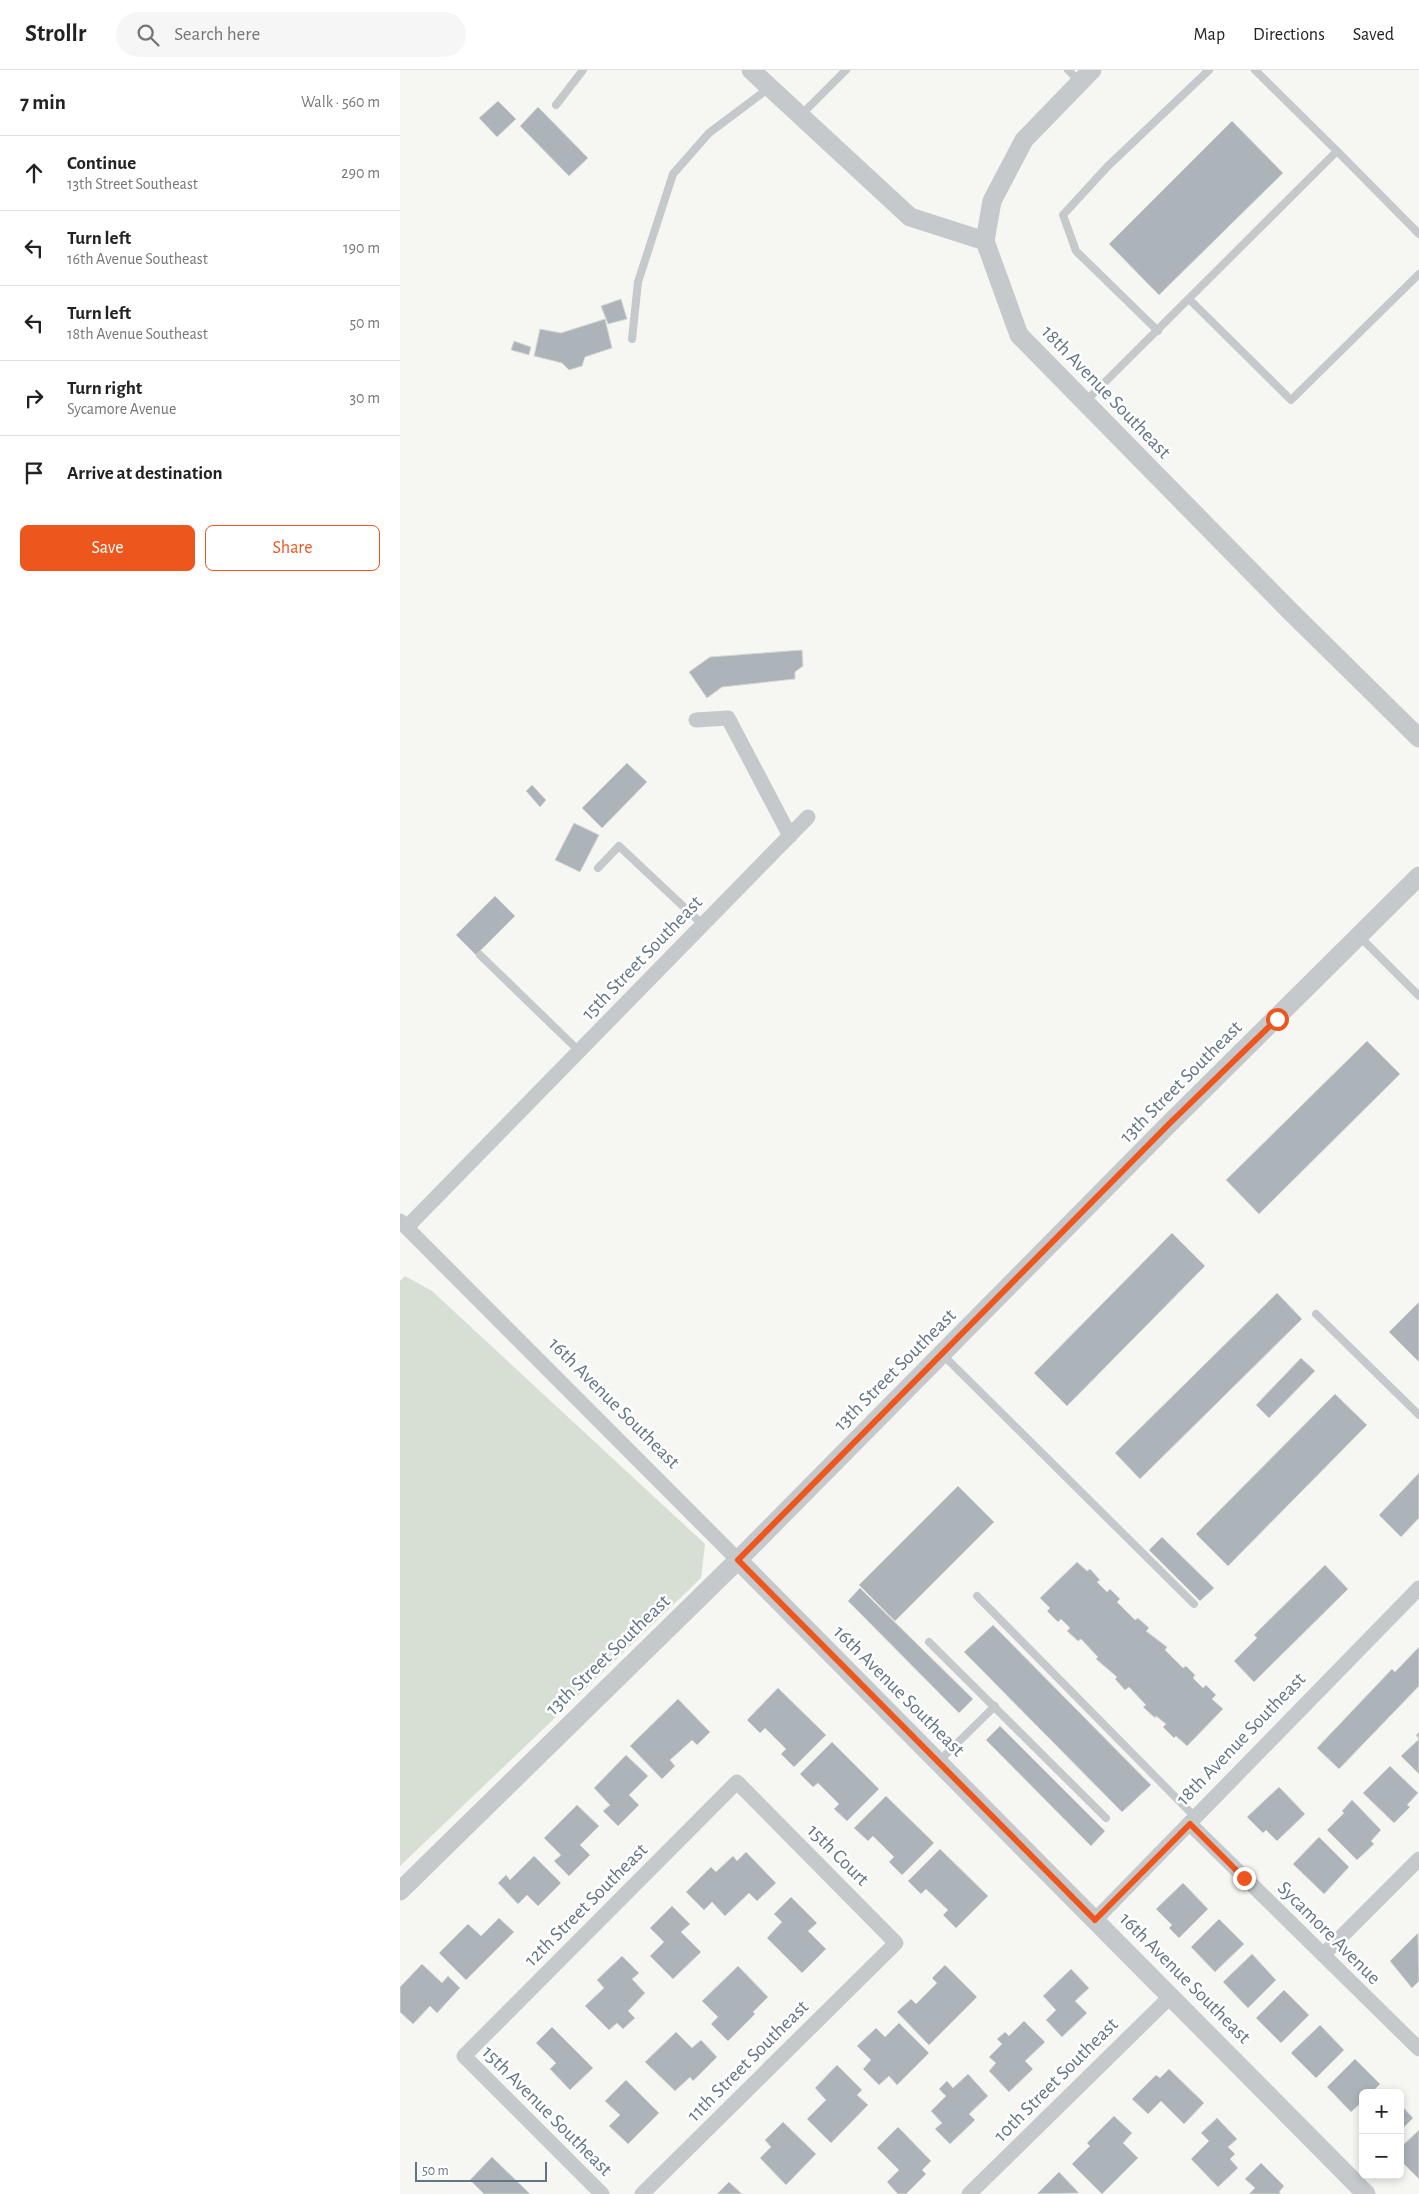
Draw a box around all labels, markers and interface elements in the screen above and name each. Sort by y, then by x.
search box [116,12,466,57]
icon: search [134,21,162,49]
text: Strollr [25,22,86,46]
text: Search here [174,25,260,44]
text: Map [1194,26,1225,44]
text: Directions [1253,26,1325,44]
text: Saved [1353,26,1394,44]
text: 7 min [20,92,66,113]
text: Walk · 560 m [301,94,380,110]
text: Continue [67,154,136,173]
icon: ahead [20,159,48,187]
text: 290 m [341,165,380,181]
text: 13th Street Southeast [67,176,198,192]
text: Turn left [67,229,131,248]
icon: left [20,234,48,262]
text: 190 m [343,240,380,256]
text: 16th Avenue Southeast [67,251,208,267]
text: Turn left [67,304,131,323]
icon: left [20,309,48,337]
text: 50 m [349,315,380,331]
street label: 18th Avenue Southeast [1038,322,1175,463]
text: 18th Avenue Southeast [67,326,208,342]
text: Turn right [67,379,142,398]
icon: right [20,384,48,412]
text: 30 m [350,390,380,406]
text: Sycamore Avenue [67,401,176,417]
icon: arrive [20,459,48,487]
text: Arrive at destination [67,464,223,483]
button: Save [20,525,195,571]
button: Share [205,525,380,571]
street label: 15th Street Southeast [578,892,707,1024]
route start [1266,1008,1289,1031]
street label: 13th Street Southeast [1116,1017,1246,1147]
street label: 13th Street Southeast [830,1305,960,1435]
street label: 16th Avenue Southeast [545,1334,684,1473]
street label: 13th Street Southeast [542,1591,674,1719]
street label: 16th Avenue Southeast [830,1622,969,1761]
street label: 18th Avenue Southeast [1173,1668,1310,1809]
street label: 15th Court [803,1820,873,1890]
street label: 12th Street Southeast [521,1839,652,1970]
route end [1233,1867,1256,1890]
street label: Sycamore Avenue [1274,1878,1384,1988]
street label: 16th Avenue Southeast [1116,1909,1255,2048]
street label: 11th Street Southeast [684,1996,813,2125]
street label: 10th Street Southeast [990,2014,1122,2146]
street label: 15th Avenue Southeast [478,2042,616,2180]
map controls [1359,2089,1404,2179]
button: + [1359,2089,1404,2134]
button: − [1359,2134,1404,2179]
scale bar [415,2159,548,2182]
text: 50 m [422,2164,449,2178]

